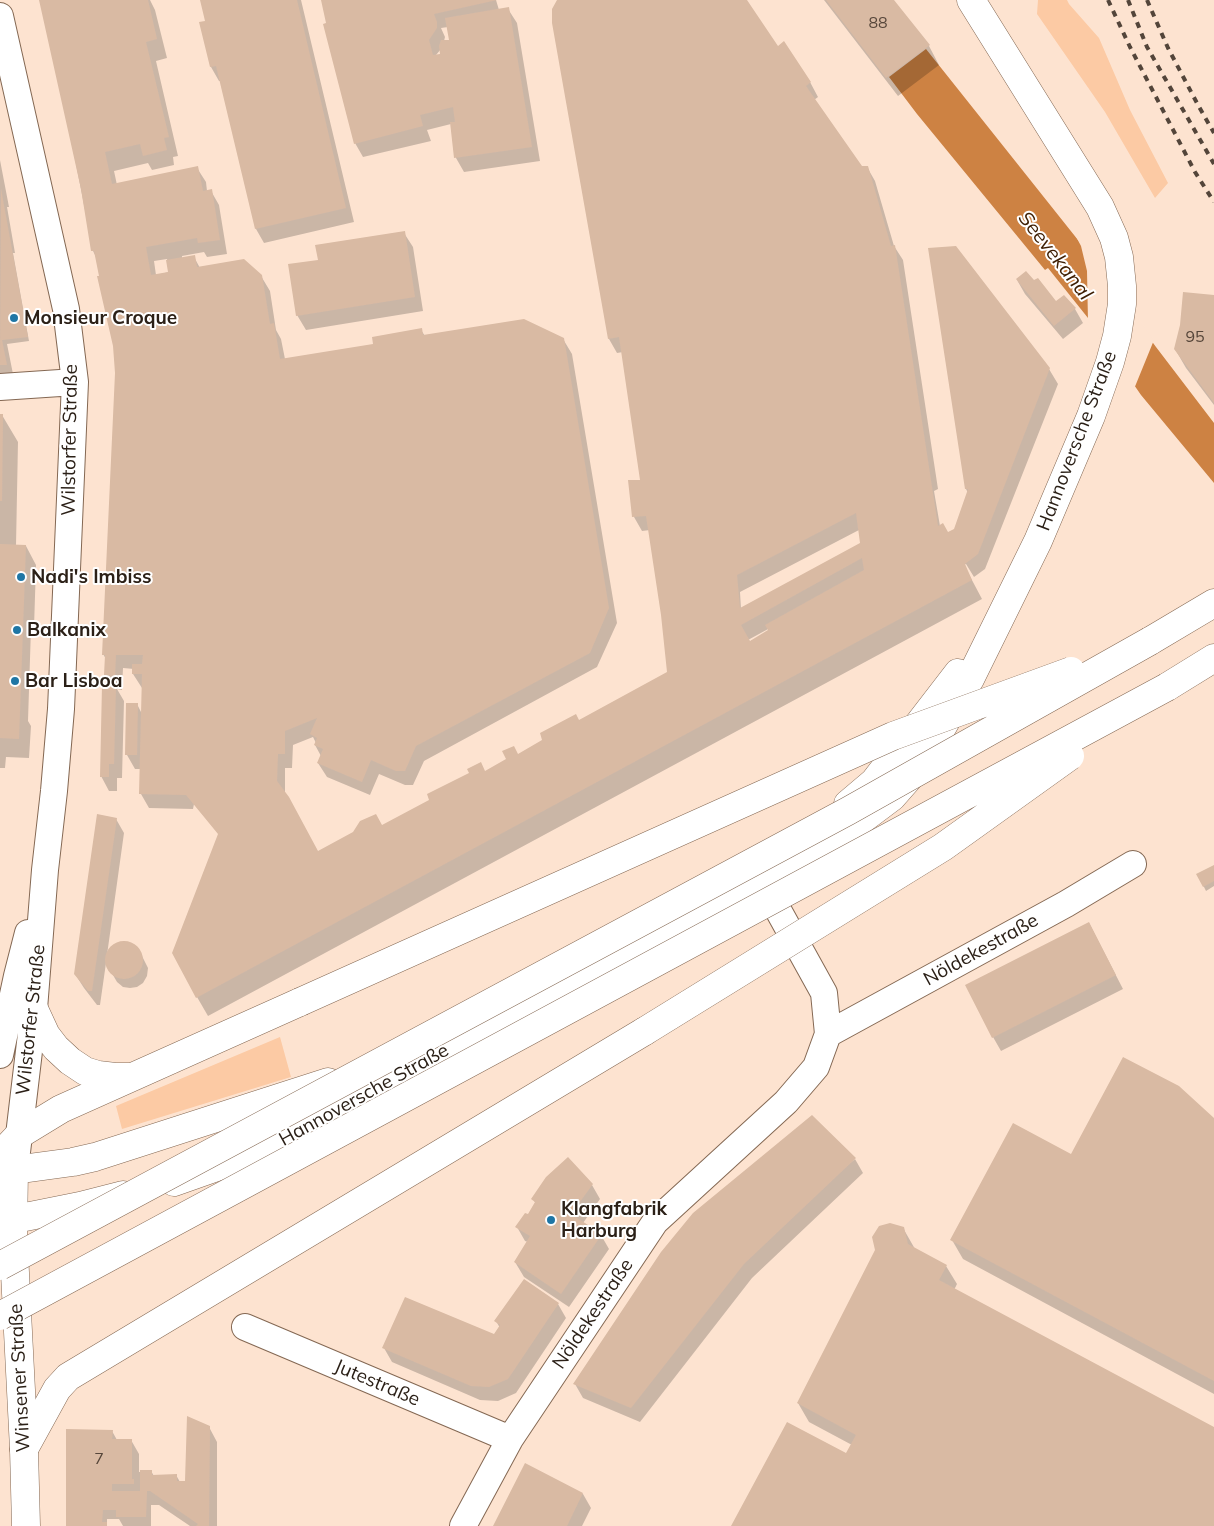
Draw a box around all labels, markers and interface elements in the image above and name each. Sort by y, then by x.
house number: 88 [868,13,888,33]
water label: Seevekanal [1013,207,1097,305]
place label: Monsieur Croque [24,307,177,329]
marker: Monsieur Croque [8,312,20,324]
house number: 95 [1185,327,1205,347]
street label: Hannoversche Straße [1032,348,1122,534]
street label: Wilstorfer Straße [57,364,83,516]
place label: Nadi's Imbiss [31,566,151,588]
marker: Nadi's Imbiss [15,571,27,583]
place label: Balkanix [27,619,106,641]
marker: Balkanix [11,624,23,636]
place label: Bar Lisboa [25,670,122,692]
marker: Bar Lisboa [9,675,21,687]
street label: Nöldekestraße [920,909,1042,991]
street label: Wilstorfer Straße [12,943,50,1097]
street label: Hannoversche Straße [275,1039,453,1151]
place label: Klangfabrik Harburg [561,1198,667,1242]
marker: Klangfabrik Harburg [545,1214,557,1226]
street label: Nöldekestraße [548,1255,638,1373]
street label: Winsener Straße [5,1303,35,1453]
street label: Jutestraße [331,1355,423,1411]
house number: 7 [94,1449,104,1469]

